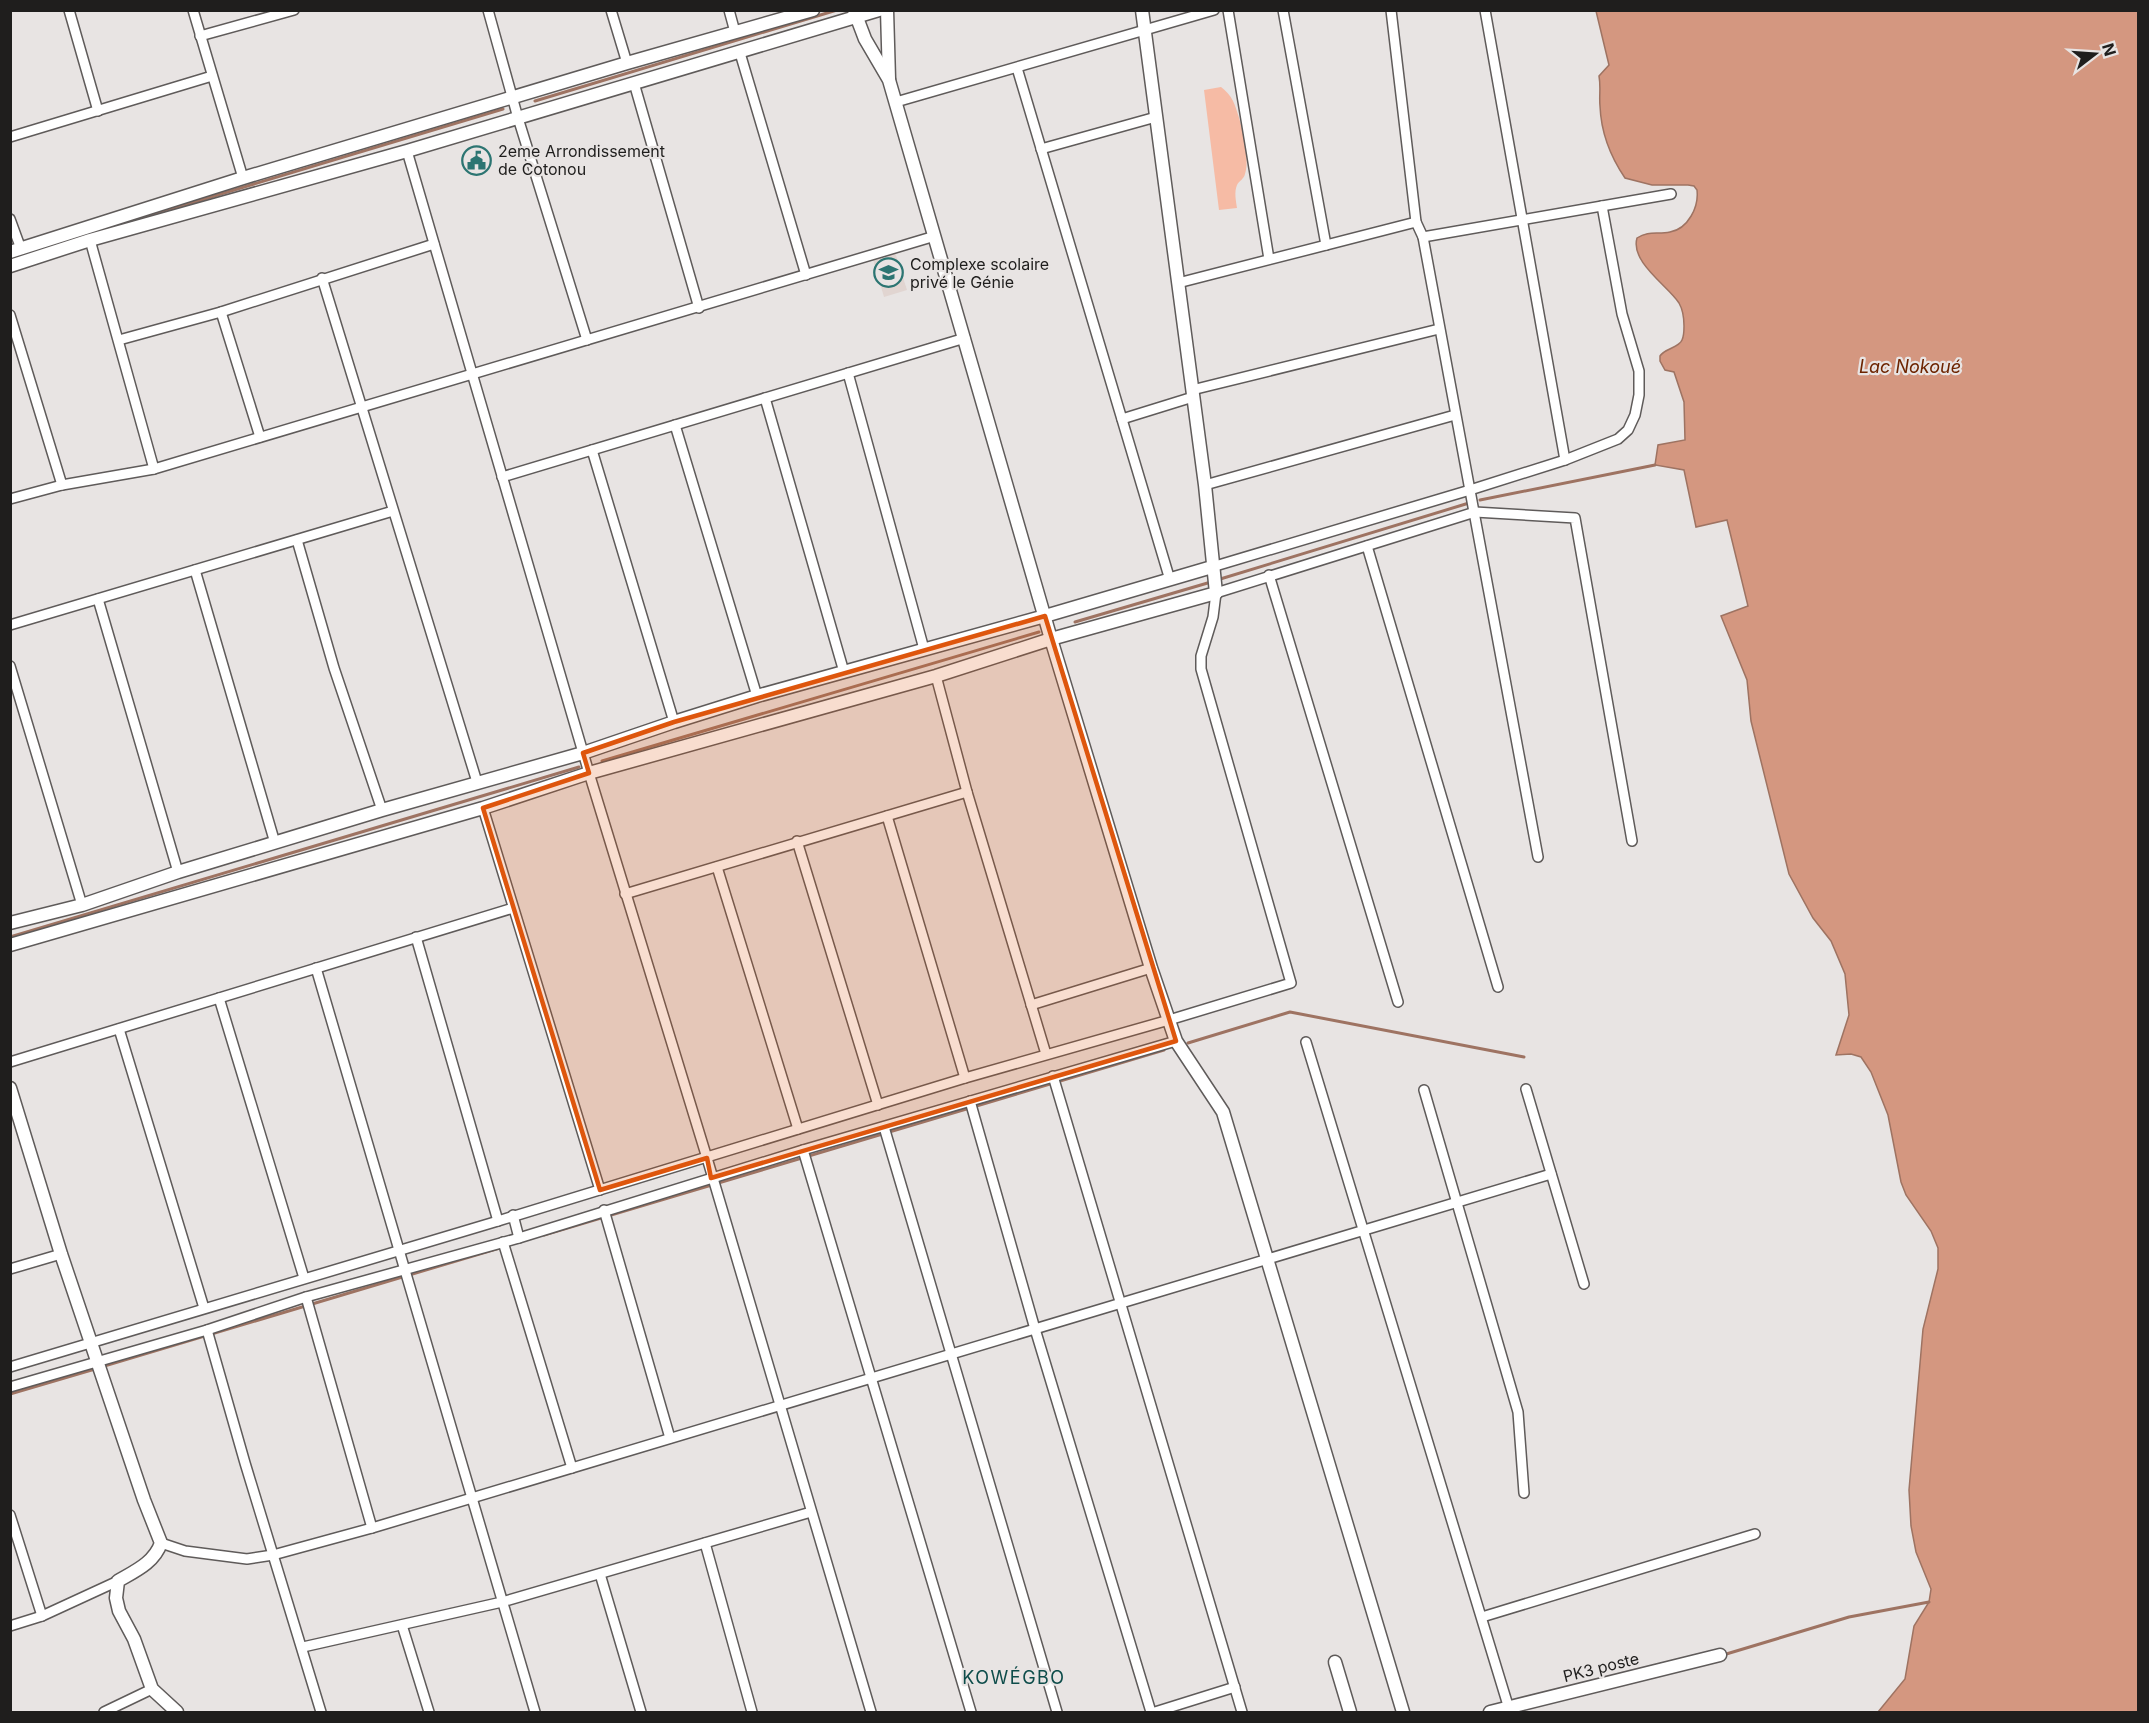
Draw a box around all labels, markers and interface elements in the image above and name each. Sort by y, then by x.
north arrow [2065,24,2125,84]
text: N [2098,41,2121,58]
place label: 2eme Arrondissement de Cotonou [498,141,665,179]
public building icon: 2eme Arrondissement de Cotonou [461,144,493,176]
place label: Complexe scolaire privé le Génie [910,254,1049,292]
school or university icon: Complexe scolaire privé le Génie [873,257,905,289]
water label: Lac Nokoué [1859,356,1961,377]
street label: PK3 poste [1561,1648,1641,1686]
district label: KOWÉGBO [962,1666,1066,1688]

